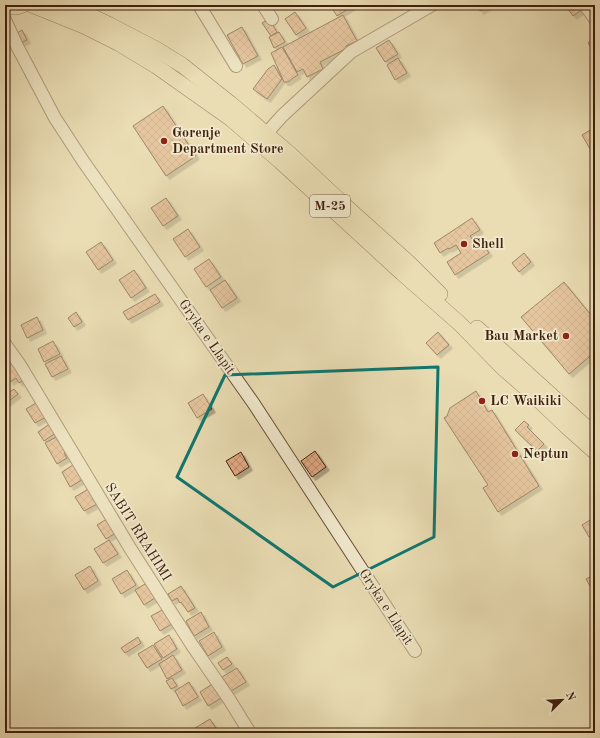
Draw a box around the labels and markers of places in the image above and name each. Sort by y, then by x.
place label: Gorenje Department Store [172,126,284,156]
marker: Gorenje Department Store [159,136,169,146]
place label: Shell [472,237,504,251]
marker: Shell [459,239,469,249]
place label: Bau Market [484,329,558,343]
marker: Bau Market [561,331,571,341]
place label: LC Waikiki [490,394,561,408]
marker: LC Waikiki [477,396,487,406]
place label: Neptun [523,447,569,461]
marker: Neptun [510,449,520,459]

